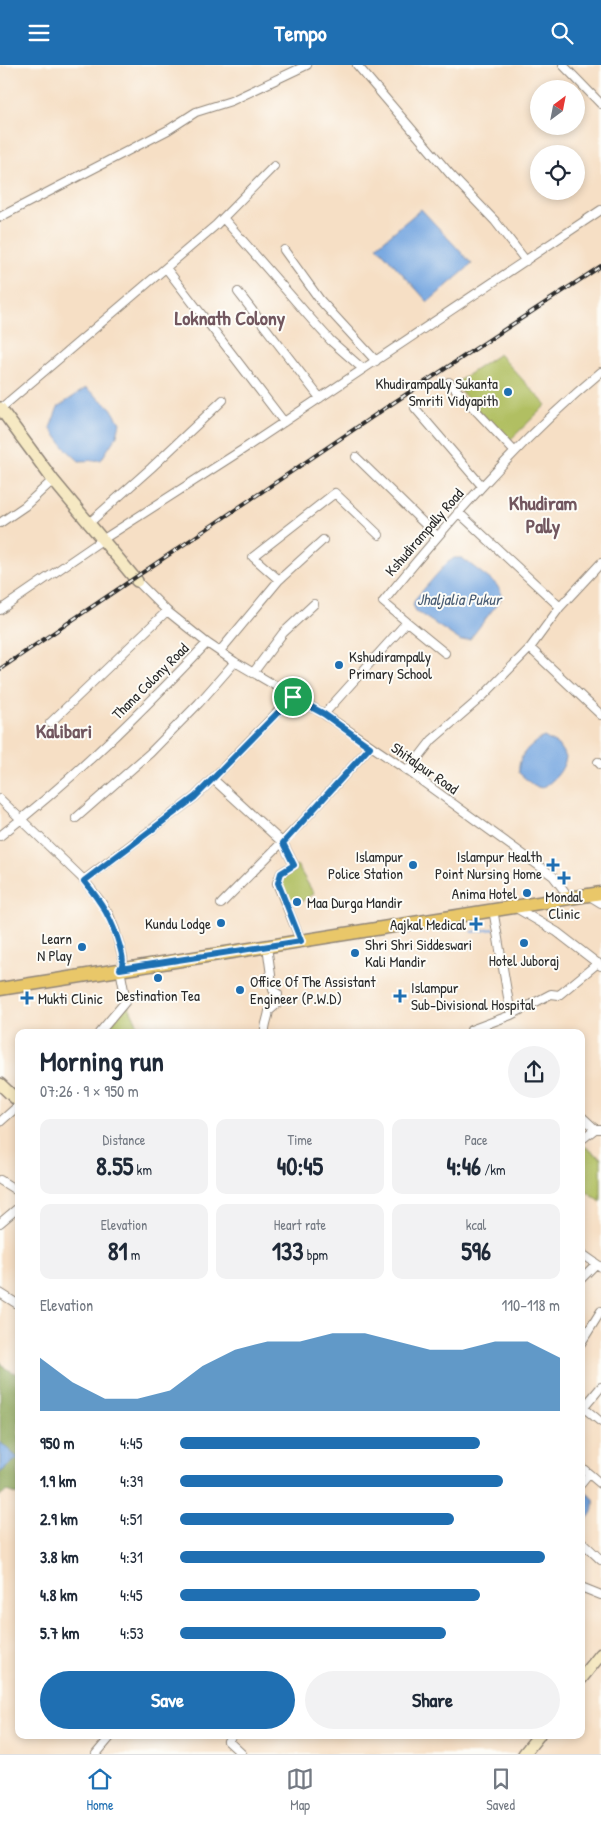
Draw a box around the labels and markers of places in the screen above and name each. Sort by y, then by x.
place label: Khudirampally Sukanta Smriti Vidyapith [375,373,498,411]
marker: Khudirampally Sukanta Smriti Vidyapith [502,386,514,398]
place label: Kshudirampally Primary School [349,646,432,684]
marker: Kshudirampally Primary School [333,659,345,671]
pin [272,676,314,718]
place label: Islampur Police Station [328,846,403,884]
place label: Islampur Health Point Nursing Home [435,846,542,884]
marker: Islampur Health Point Nursing Home [546,858,560,872]
marker: Islampur Police Station [407,859,419,871]
marker: Mondal Clinic [557,871,571,885]
place label: Anima Hotel [452,883,517,904]
place label: Mondal Clinic [545,886,583,924]
marker: Anima Hotel [521,887,533,899]
place label: Maa Durga Mandir [307,892,403,913]
marker: Maa Durga Mandir [291,896,303,908]
place label: Kundu Lodge [145,913,211,934]
place label: Aajkal Medical [390,914,466,935]
marker: Kundu Lodge [215,917,227,929]
marker: Aajkal Medical [470,918,482,930]
place label: Learn N Play [37,928,72,966]
place label: Shri Shri Siddeswari Kali Mandir [365,934,472,972]
marker: Hotel Juboraj [518,937,530,949]
marker: Learn N Play [76,941,88,953]
marker: Shri Shri Siddeswari Kali Mandir [349,947,361,959]
place label: Hotel Juboraj [489,950,559,971]
place label: Office Of The Assistant Engineer (P.W.D) [250,971,377,1009]
marker: Destination Tea [152,972,164,984]
place label: Islampur Sub-Divisional Hospital [411,977,535,1015]
marker: Office Of The Assistant Engineer (P.W.D) [234,984,246,996]
place label: Destination Tea [116,985,200,1006]
place label: Mukti Clinic [38,988,103,1009]
marker: Islampur Sub-Divisional Hospital [393,989,407,1003]
marker: Mukti Clinic [20,991,34,1005]

